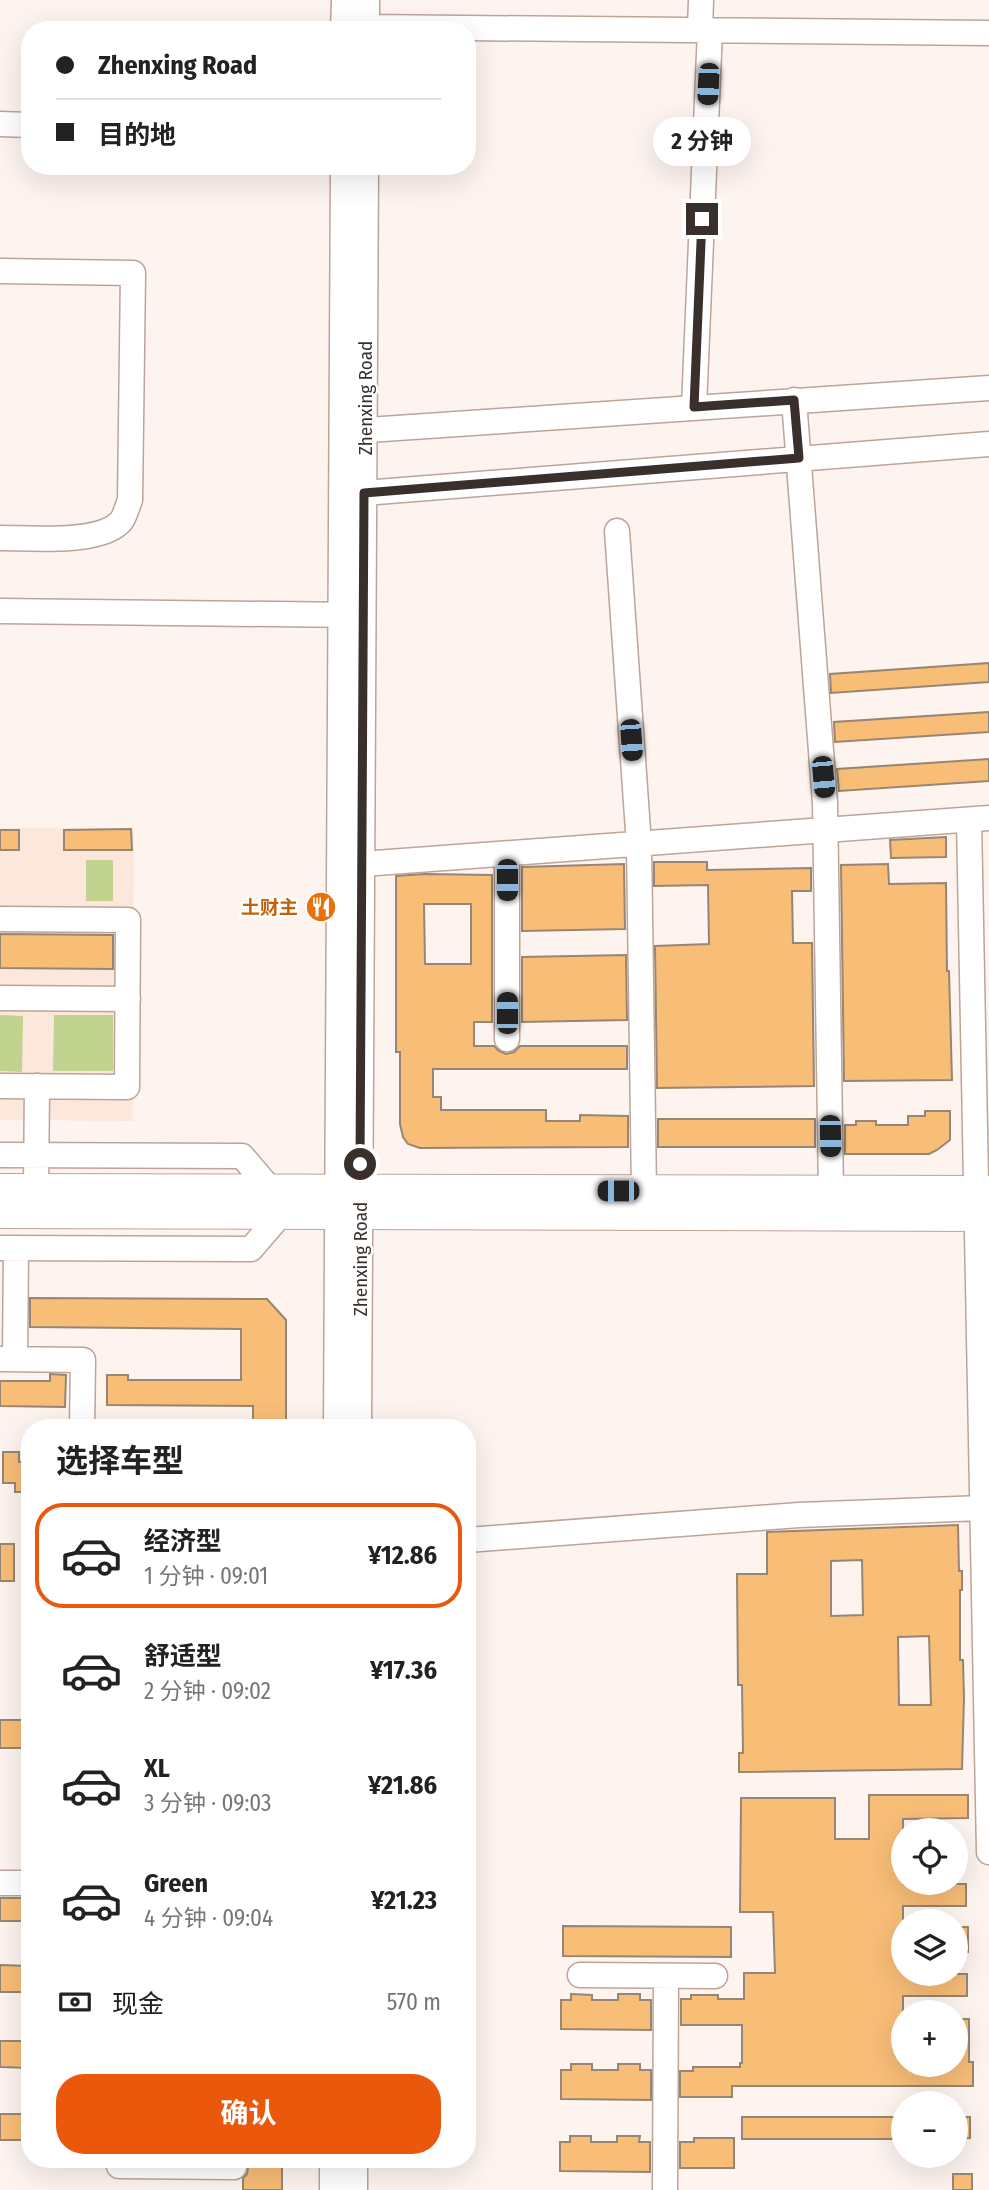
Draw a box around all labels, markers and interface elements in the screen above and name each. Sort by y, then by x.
text: Zhenxing Road [98,50,257,81]
car [697,62,720,106]
callout: 2 分钟 [653,118,751,166]
text: 目的地 [98,120,176,151]
text: 2 分钟 [671,127,733,155]
route end [686,203,718,235]
street label: Zhenxing Road [354,341,377,455]
car [620,718,643,762]
car [811,755,836,799]
car [497,859,518,901]
restaurant icon: 土财主 [304,890,338,924]
place label: 土财主 [241,896,298,919]
car [497,992,518,1034]
car [820,1115,841,1157]
route start [344,1148,376,1180]
car [598,1181,640,1202]
street label: Zhenxing Road [349,1202,372,1316]
text: 选择车型 [56,1442,184,1480]
icon: car [60,1524,123,1587]
text: 经济型 [144,1526,222,1557]
text: ¥12.86 [368,1540,437,1571]
text: 1 分钟 · 09:01 [144,1562,268,1590]
icon: car [60,1639,123,1702]
text: 舒适型 [144,1641,222,1672]
text: ¥17.36 [370,1655,437,1686]
text: 2 分钟 · 09:02 [144,1677,271,1705]
text: XL [144,1753,170,1784]
icon: car [60,1754,123,1817]
text: ¥21.86 [368,1770,437,1801]
text: 3 分钟 · 09:03 [144,1789,271,1817]
map controls [891,1818,968,2168]
button: locate [891,1818,968,1895]
text: Green [144,1868,208,1899]
icon: car [60,1869,123,1932]
text: ¥21.23 [371,1885,437,1916]
text: 4 分钟 · 09:04 [144,1904,273,1932]
button: layers [891,1909,968,1986]
icon: cash [56,1983,94,2021]
text: 570 m [387,1988,441,2016]
text: 现金 [112,1989,164,2020]
button: + [891,2000,968,2077]
button: 确认 [56,2074,441,2154]
button: − [891,2091,968,2168]

